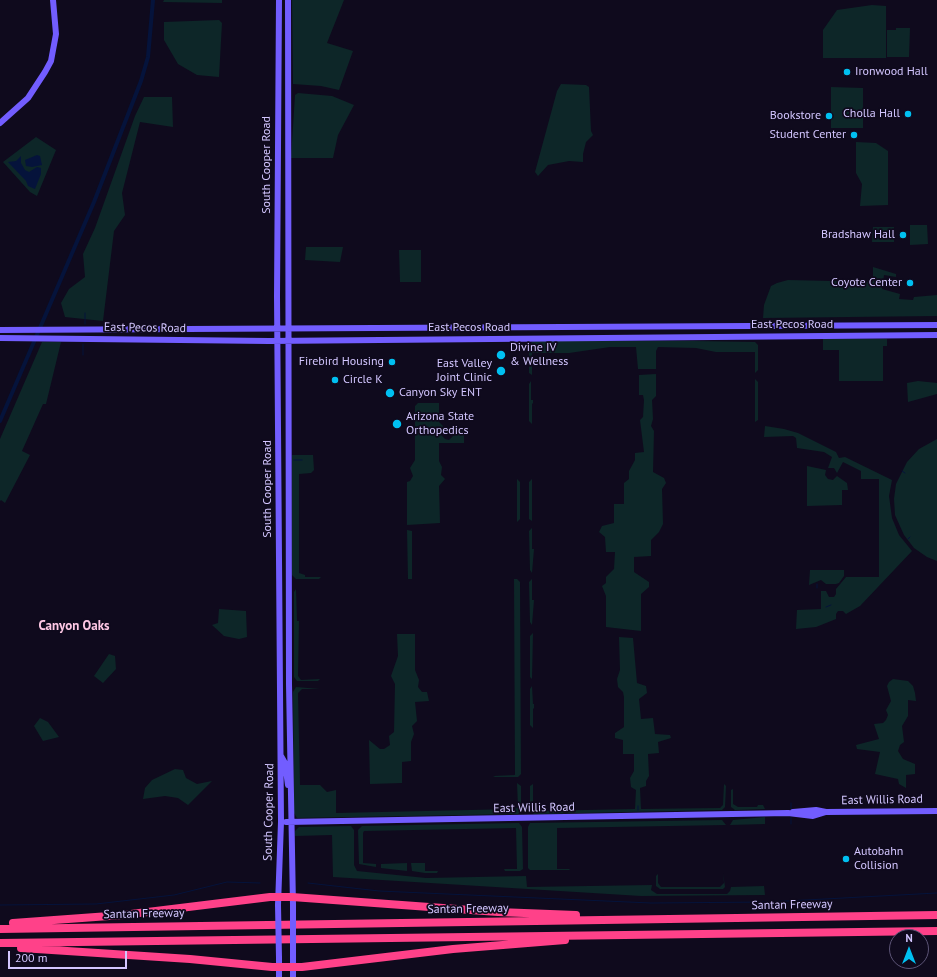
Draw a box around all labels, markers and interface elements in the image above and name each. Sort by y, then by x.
place label: Ironwood Hall [855,65,928,79]
marker: Ironwood Hall [842,67,852,77]
place label: Cholla Hall [843,107,900,121]
place label: Bookstore [770,109,821,123]
marker: Cholla Hall [903,109,913,119]
marker: Bookstore [824,111,834,121]
street label: South Cooper Road [260,116,274,214]
place label: Student Center [770,128,846,142]
marker: Student Center [849,130,859,140]
place label: Bradshaw Hall [821,228,895,242]
marker: Bradshaw Hall [898,230,908,240]
place label: Coyote Center [831,276,902,290]
marker: Coyote Center [905,278,915,288]
street label: East Pecos Road [751,318,833,332]
street label: East Pecos Road [104,320,186,336]
street label: East Pecos Road [428,321,510,335]
place label: Divine IV & Wellness [510,341,568,369]
marker: Divine IV & Wellness [495,349,507,361]
place label: Firebird Housing [299,355,384,369]
marker: Firebird Housing [387,357,397,367]
place label: East Valley Joint Clinic [436,357,492,385]
marker: East Valley Joint Clinic [495,365,507,377]
place label: Circle K [343,373,383,387]
marker: Circle K [330,375,340,385]
place label: Canyon Sky ENT [399,386,482,400]
marker: Canyon Sky ENT [384,387,396,399]
place label: Arizona State Orthopedics [406,410,474,438]
marker: Arizona State Orthopedics [391,418,403,430]
street label: South Cooper Road [261,440,275,538]
district label: Canyon Oaks [38,618,110,634]
street label: South Cooper Road [261,763,277,861]
street label: East Willis Road [841,792,923,808]
street label: East Willis Road [493,800,575,816]
place label: Autobahn Collision [854,845,903,873]
marker: Autobahn Collision [841,854,851,864]
street label: Santan Freeway [751,897,833,913]
street label: Santan Freeway [427,901,509,917]
street label: Santan Freeway [103,906,185,922]
north arrow [889,929,929,969]
text: N [905,931,913,945]
scale bar [10,943,129,969]
text: 200 m [15,950,48,965]

